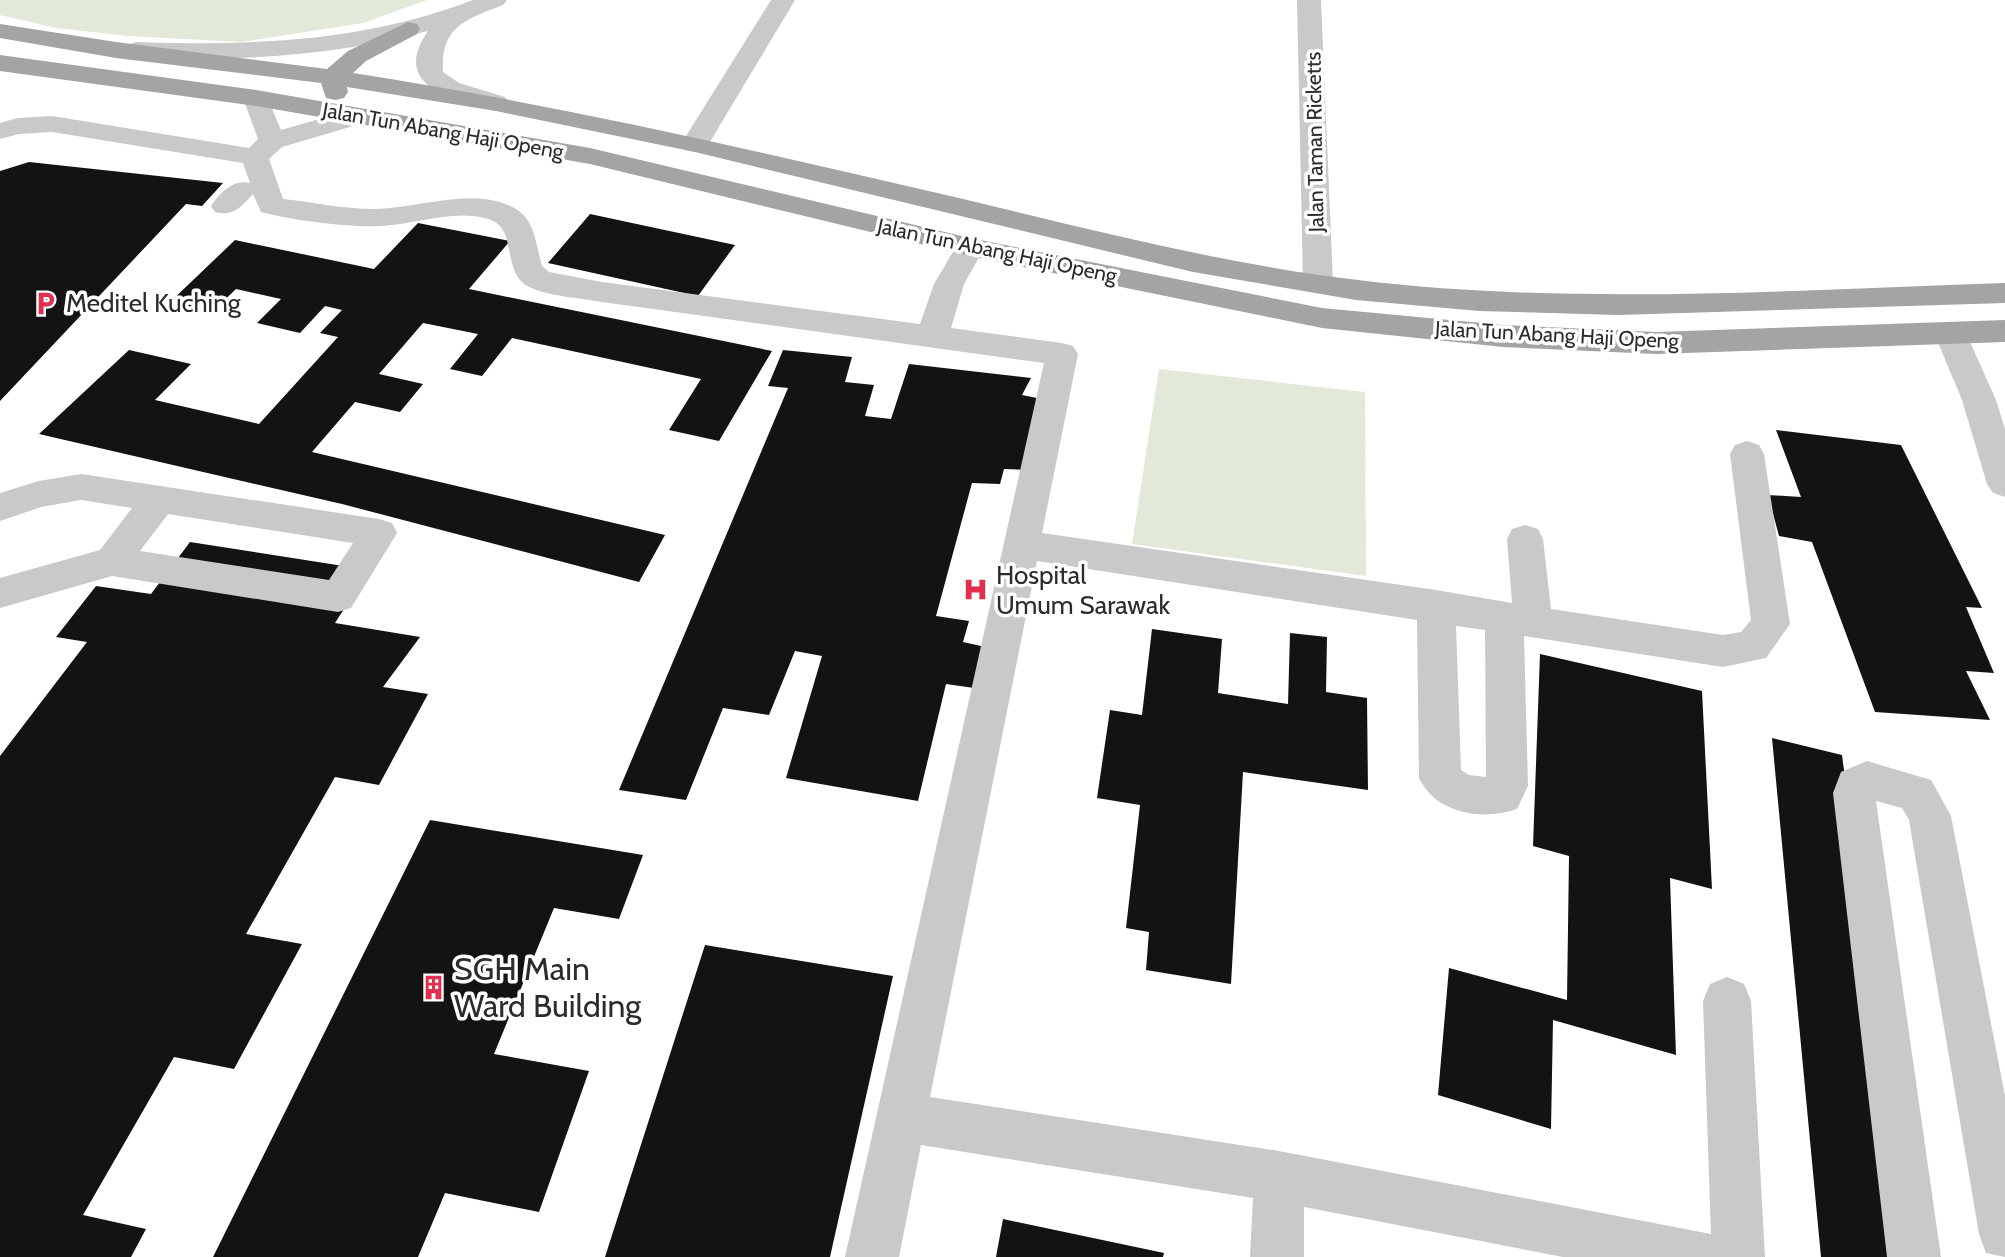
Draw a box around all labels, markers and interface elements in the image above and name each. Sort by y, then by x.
street label: Jalan Taman Ricketts [1300,51,1329,234]
street label: Jalan Tun Abang Haji Openg [320,97,566,165]
street label: Jalan Tun Abang Haji Openg [874,213,1120,289]
place label: Meditel Kuching [66,287,242,319]
parking icon: Meditel Kuching [32,289,60,317]
street label: Jalan Tun Abang Haji Openg [1433,316,1680,354]
place label: Hospital Umum Sarawak [996,559,1171,621]
hospital icon: Hospital Umum Sarawak [962,576,990,604]
place label: SGH Main Ward Building [454,949,642,1025]
building icon: SGH Main Ward Building [420,973,448,1001]

